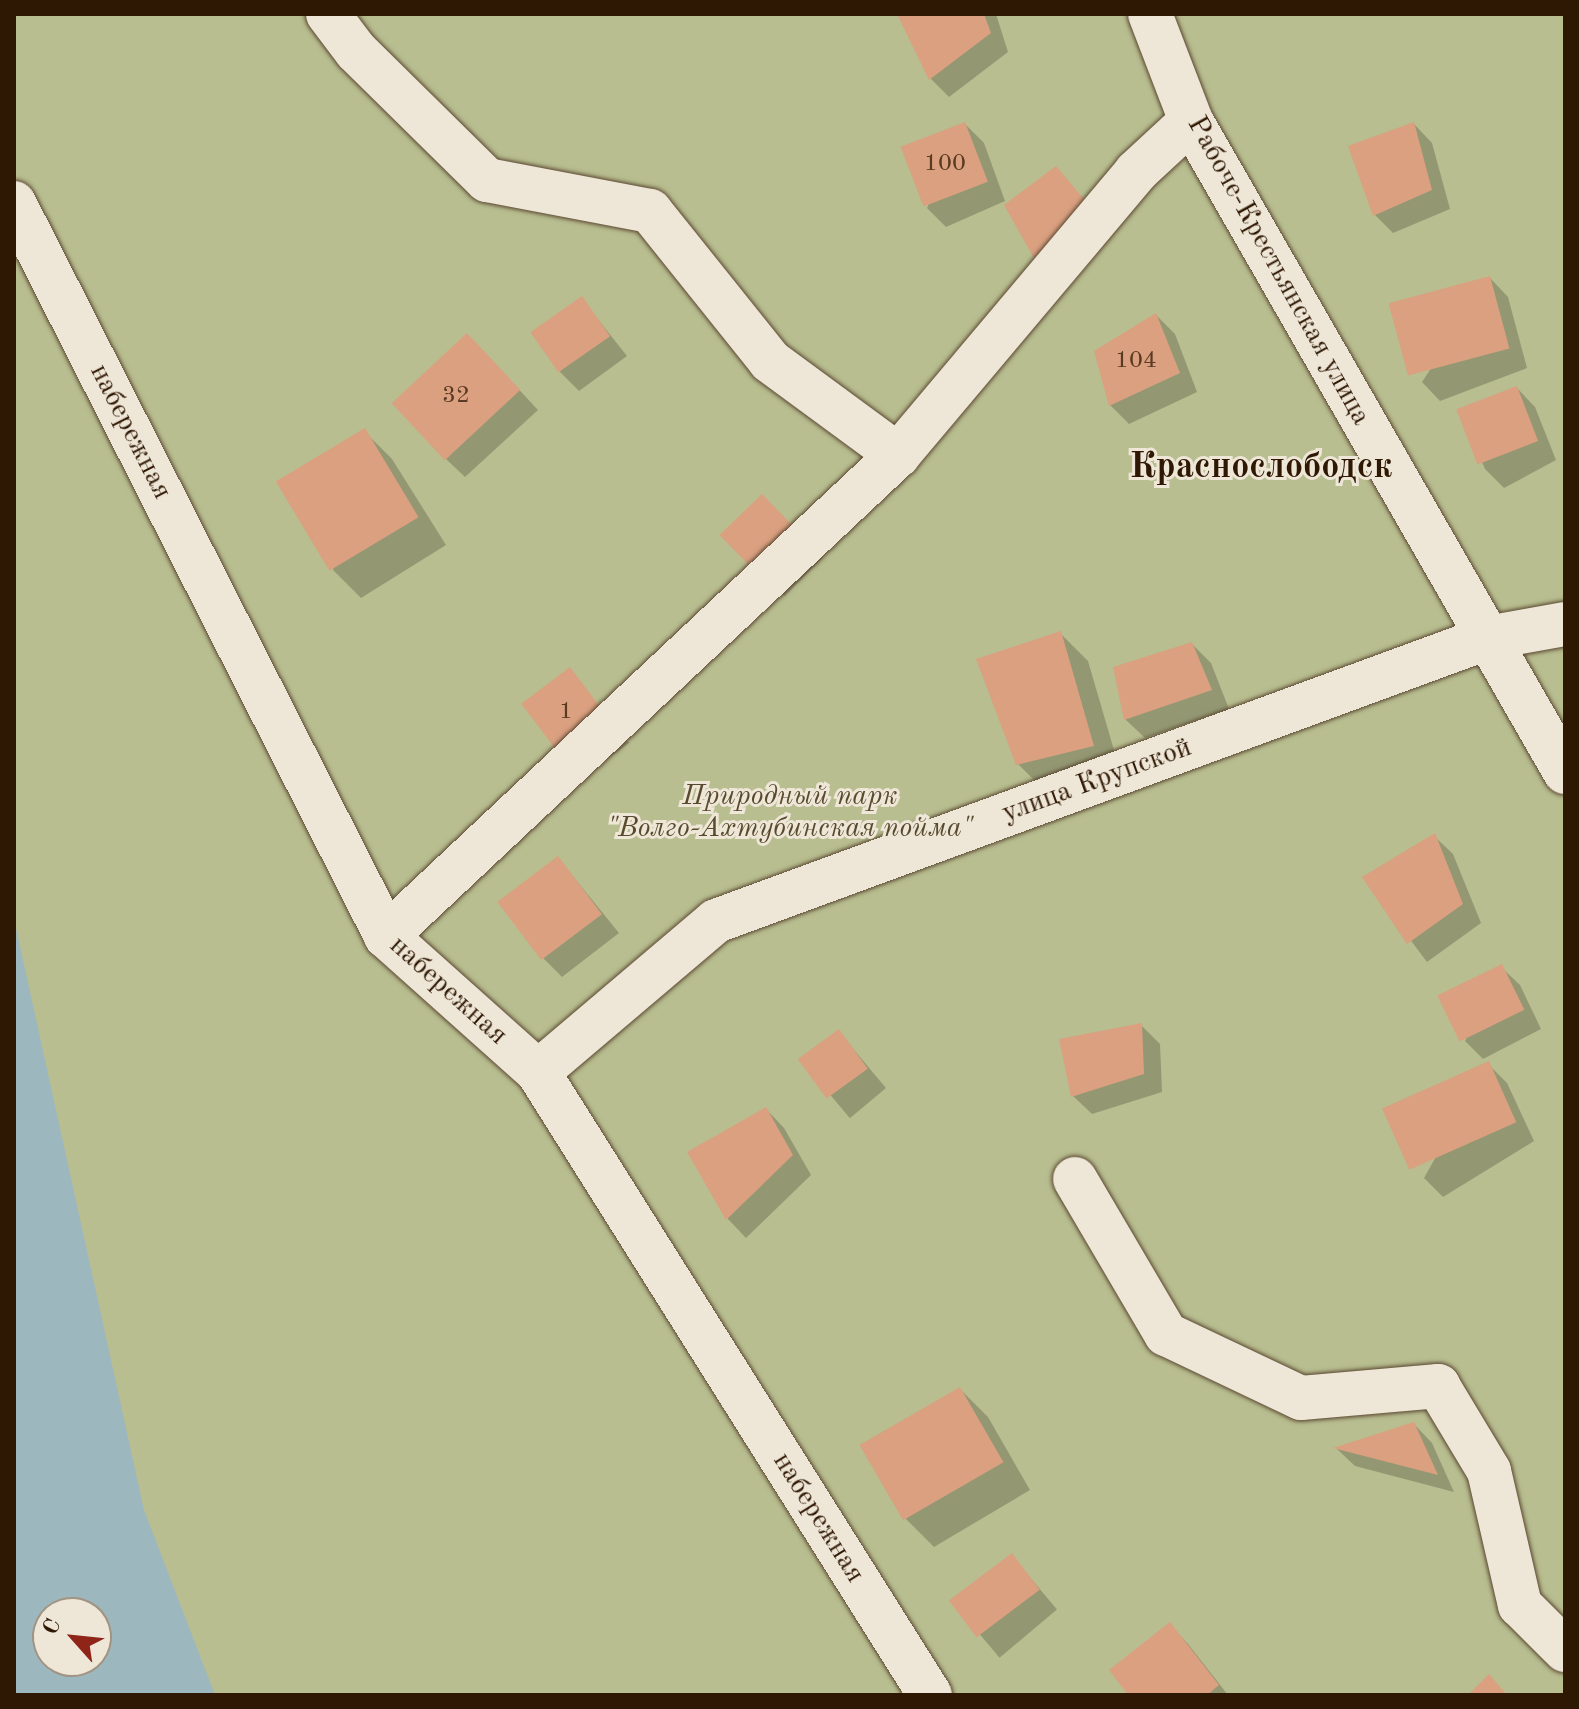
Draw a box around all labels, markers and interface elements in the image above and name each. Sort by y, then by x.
street label: Рабоче-Крестьянская улица [1179,111,1377,431]
house number: 100 [924,151,966,179]
house number: 104 [1115,348,1157,376]
street label: набережная [82,359,178,505]
house number: 32 [442,383,470,411]
district label: Краснослободск [1130,447,1392,491]
house number: 1 [559,699,573,727]
street label: улица Крупской [998,731,1196,831]
park label: Природный парк "Волго-Ахтубинская пойма" [607,780,973,846]
street label: набережная [382,929,514,1053]
street label: набережная [765,1447,871,1589]
north arrow [32,1597,112,1677]
text: С [39,1616,65,1638]

